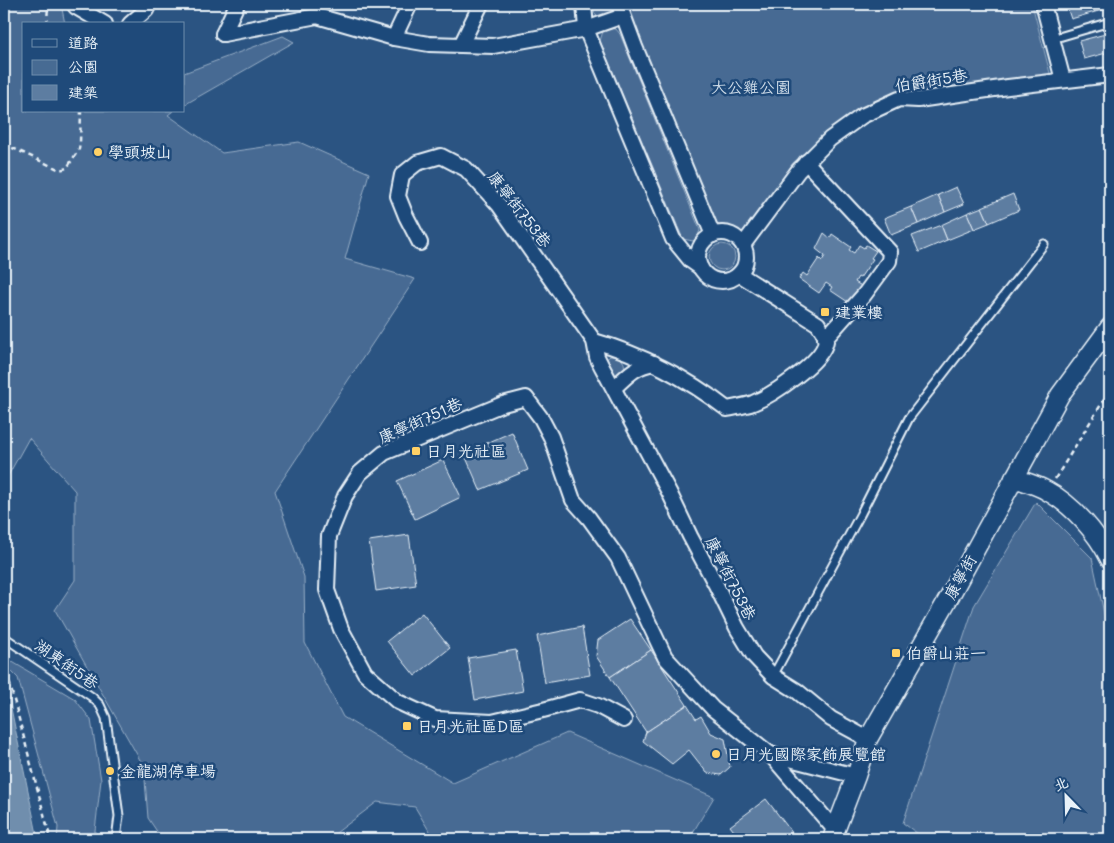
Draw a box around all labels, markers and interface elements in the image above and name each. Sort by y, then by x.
legend [22,22,185,112]
text: 道路 [68,32,98,52]
text: 公園 [68,56,98,76]
street label: 伯爵街5巷 [893,63,969,96]
park label: 大公雞公園 [711,76,791,97]
text: 建築 [68,82,98,102]
place label: 學頭坡山 [108,141,172,162]
marker: 學頭坡山 [92,146,104,158]
street label: 康寧街753巷 [484,166,557,251]
place label: 建業樓 [835,301,883,322]
marker: 建業樓 [819,306,831,318]
street label: 康寧街751巷 [375,392,465,447]
place label: 日月光社區 [426,440,506,461]
marker: 日月光社區 [410,445,422,457]
street label: 康寧街753巷 [701,532,762,623]
street label: 康寧街 [939,551,980,603]
street label: 湖東街5巷 [31,634,103,693]
place label: 伯爵山莊一 [906,642,986,663]
marker: 伯爵山莊一 [890,647,902,659]
place label: 日月光社區D區 [417,715,524,736]
marker: 日月光社區D區 [401,720,413,732]
place label: 日月光國際家飾展覽館 [726,743,886,764]
marker: 日月光國際家飾展覽館 [710,748,722,760]
place label: 金龍湖停車場 [120,760,216,781]
marker: 金龍湖停車場 [104,765,116,777]
north arrow [1042,770,1092,820]
text: 北 [1051,772,1071,795]

